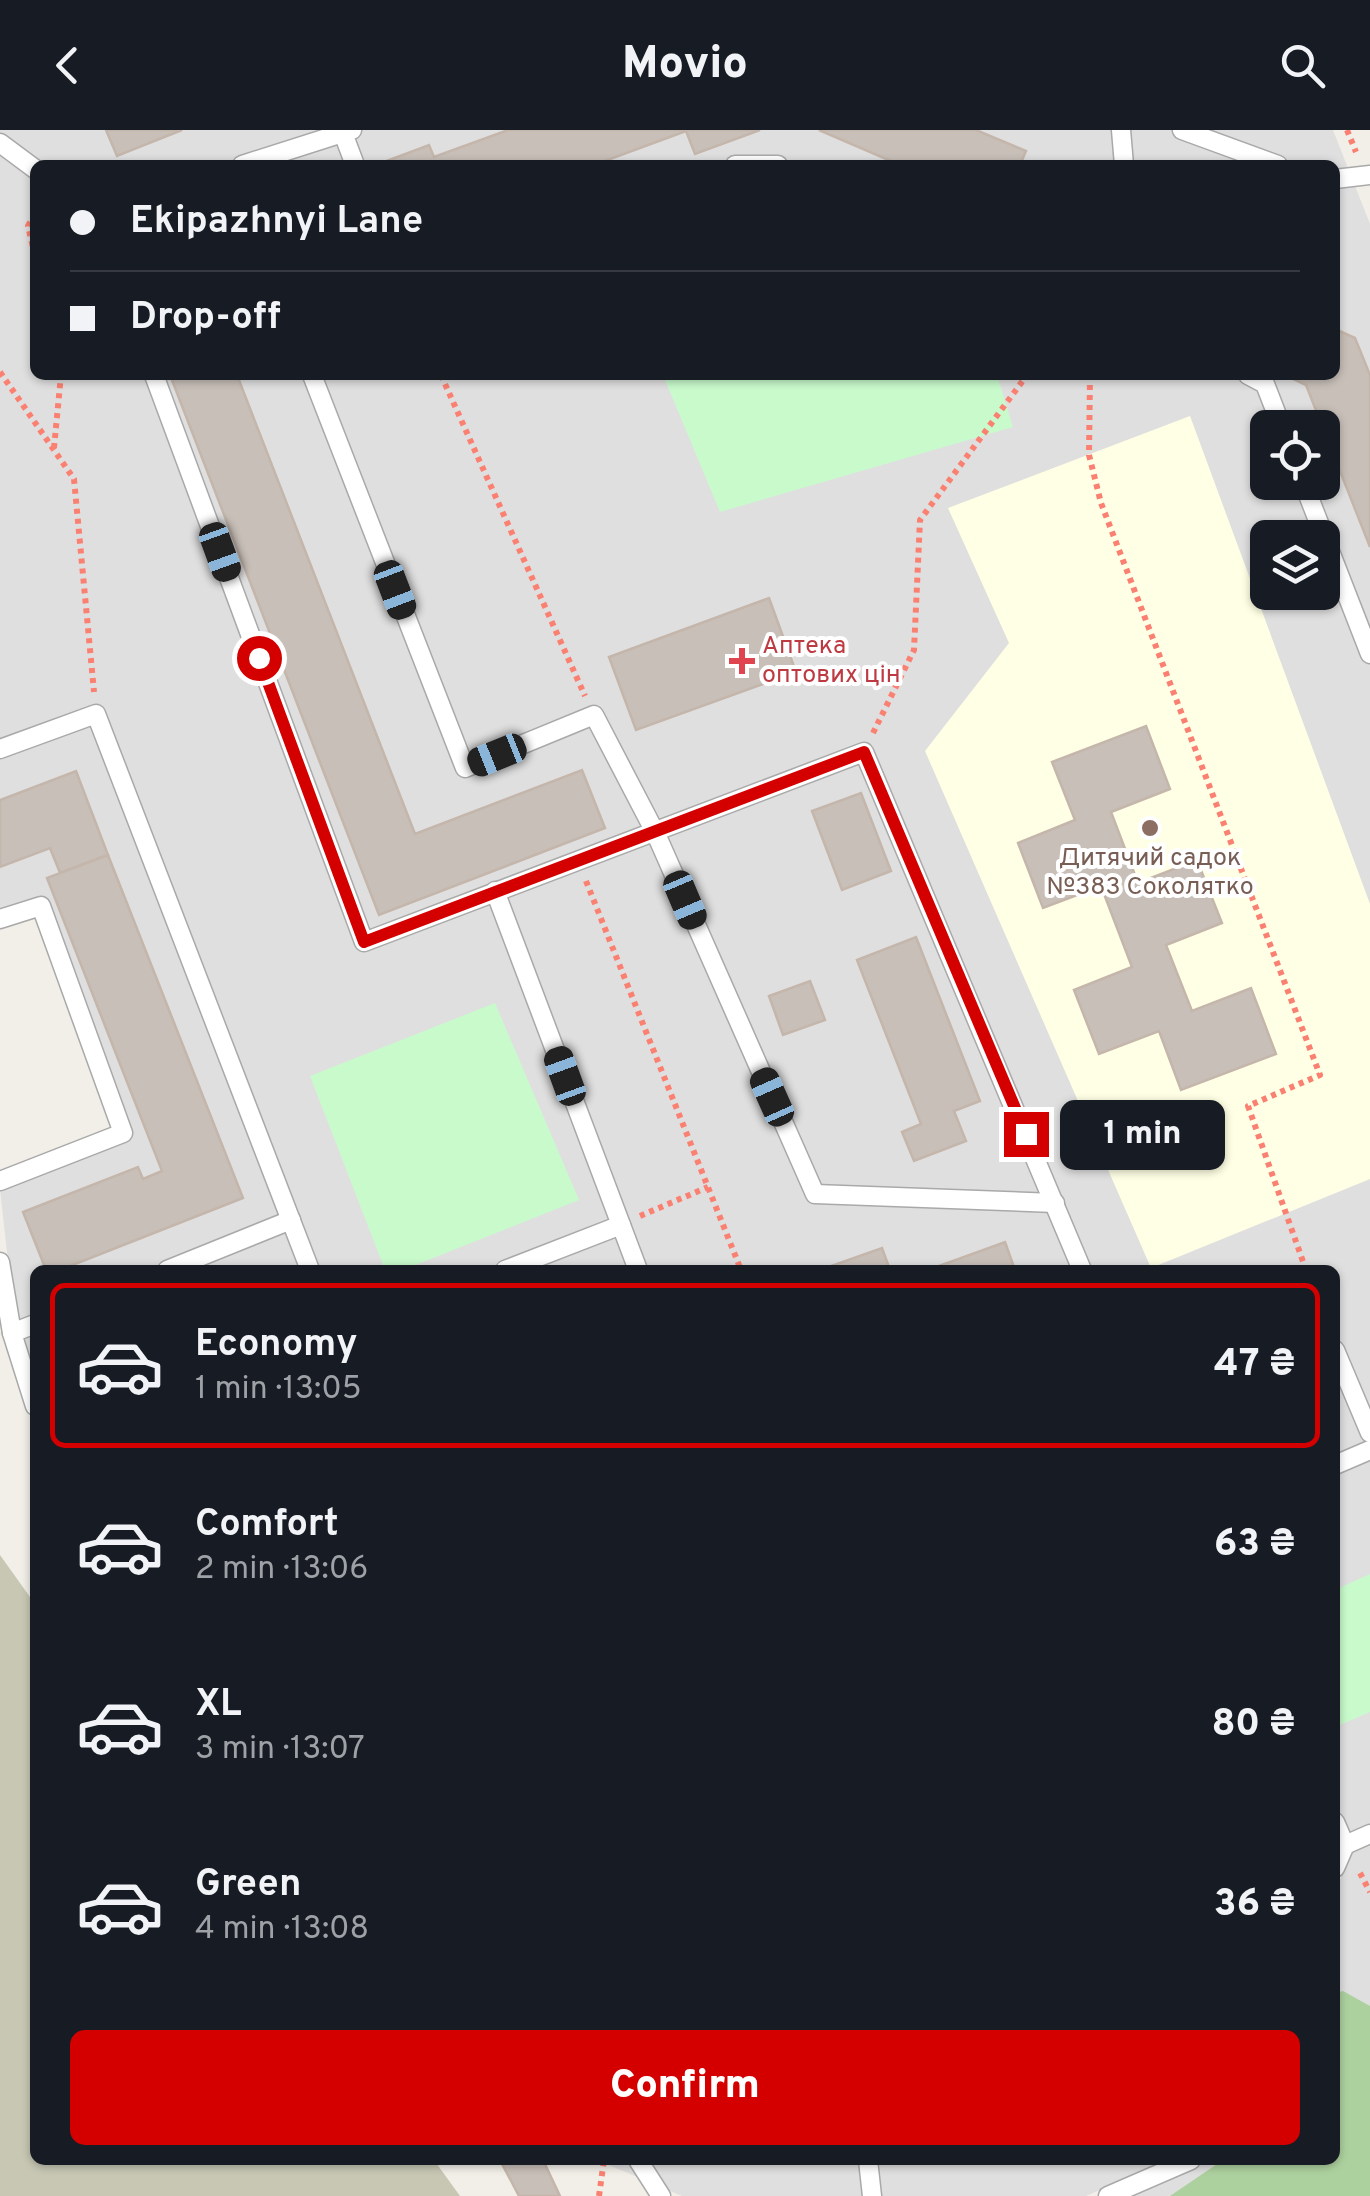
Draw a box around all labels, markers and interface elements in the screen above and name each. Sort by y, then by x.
text: Movio [622,37,748,94]
icon: back [40,38,95,93]
icon: search [1275,38,1330,93]
text: Ekipazhnyi Lane [130,198,423,247]
text: Drop-off [130,294,281,343]
map controls [1250,410,1340,610]
button: locate [1250,410,1340,500]
car [196,519,244,585]
button: layers [1250,520,1340,610]
car [370,557,420,623]
place label: Аптека оптових цін [762,631,901,692]
route start [237,636,282,681]
marker: Аптека оптових цін [731,650,753,672]
car [464,730,530,780]
marker: Дитячий садок №383 Соколятко [1139,817,1161,839]
place label: Дитячий садок №383 Соколятко [1046,843,1254,904]
car [659,867,711,933]
car [541,1043,589,1109]
car [746,1063,798,1131]
callout: 1 min [1061,1099,1226,1169]
route end [1004,1112,1049,1157]
text: 1 min [1103,1115,1182,1155]
icon: car [75,1321,165,1411]
text: Economy [195,1321,357,1370]
text: 47 ₴ [1214,1341,1295,1390]
text: 1 min · 13:05 [195,1370,362,1410]
icon: car [75,1501,165,1591]
text: Comfort [195,1501,339,1550]
text: 63 ₴ [1214,1521,1295,1570]
text: 2 min · 13:06 [195,1550,368,1590]
icon: car [75,1681,165,1771]
text: XL [195,1681,242,1730]
text: 80 ₴ [1211,1701,1295,1750]
text: 3 min · 13:07 [195,1730,365,1770]
icon: car [75,1861,165,1951]
text: Green [195,1861,301,1910]
text: 36 ₴ [1214,1881,1295,1930]
text: 4 min · 13:08 [195,1910,369,1950]
button: Confirm [70,2030,1300,2145]

